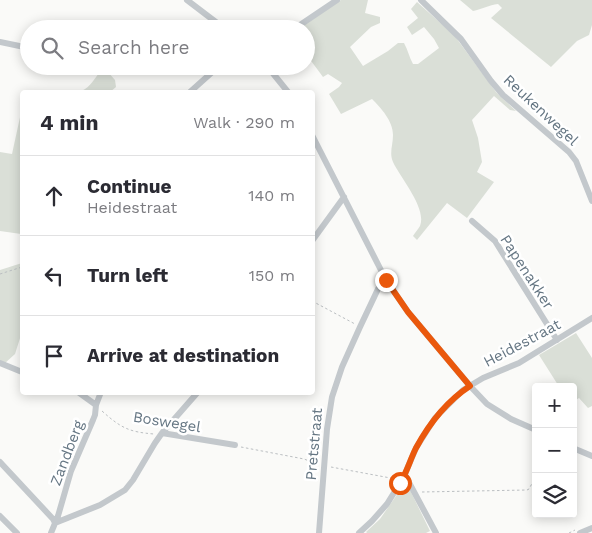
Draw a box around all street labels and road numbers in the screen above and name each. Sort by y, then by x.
street label: Reukenwegel [500,71,582,150]
street label: Papenakker [496,231,558,313]
street label: Heidestraat [480,315,564,371]
street label: Pretstraat [302,406,326,481]
street label: Boswegel [132,408,203,436]
street label: Zandberg [46,418,88,488]

